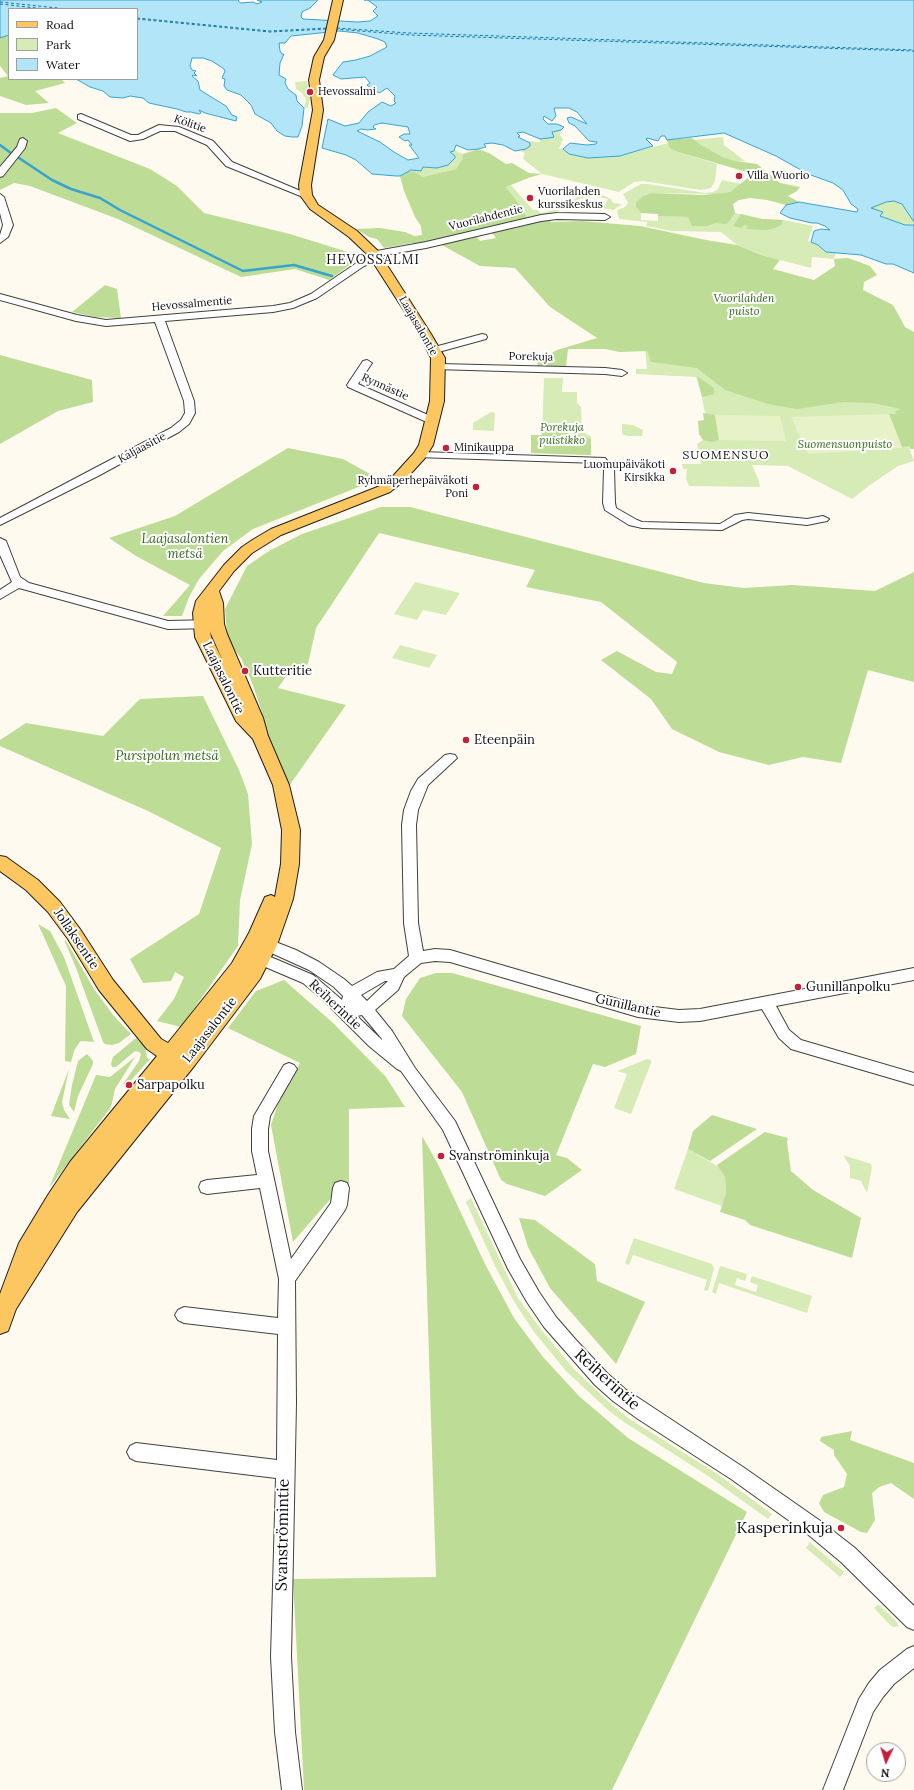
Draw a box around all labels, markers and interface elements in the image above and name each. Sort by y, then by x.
legend [8,8,138,80]
text: Road [46,17,74,32]
text: Park [46,37,71,52]
text: Water [46,57,80,72]
place label: Hevossalmi [318,85,376,99]
marker: Hevossalmi [305,87,315,97]
street label: Kölitie [172,112,208,136]
place label: Villa Wuorio [747,169,810,183]
marker: Villa Wuorio [734,171,744,181]
place label: Vuorilahden kurssikeskus [538,185,603,211]
marker: Vuorilahden kurssikeskus [525,193,535,203]
street label: Vuorilahdentie [448,202,524,234]
district label: HEVOSSALMI [326,252,420,268]
park label: Vuorilahden puisto [713,292,775,318]
street label: Hevossalmentie [151,294,233,314]
street label: Laajasalontie [396,294,440,358]
street label: Porekuja [509,350,553,364]
street label: Rynnästie [359,371,411,403]
park label: Porekuja puistikko [539,421,585,447]
street label: Kaljaasitie [116,430,168,466]
park label: Suomensuonpuisto [798,438,892,452]
place label: Minikauppa [454,441,514,455]
marker: Minikauppa [441,443,451,453]
district label: SUOMENSUO [682,449,770,463]
place label: Luomupäiväkoti Kirsikka [583,458,665,484]
marker: Luomupäiväkoti Kirsikka [668,466,678,476]
place label: Ryhmäperhepäiväkoti Poni [357,474,468,500]
marker: Ryhmäperhepäiväkoti Poni [471,482,481,492]
park label: Laajasalontien metsä [142,531,228,562]
street label: Laajasalontie [199,639,247,717]
place label: Kutteritie [253,663,312,679]
marker: Kutteritie [240,666,250,676]
place label: Eteenpäin [474,732,535,748]
marker: Eteenpäin [461,735,471,745]
park label: Pursipolun metsä [115,748,219,764]
street label: Jollaksentie [50,906,102,972]
street label: Reiherintie [305,977,365,1033]
place label: Gunillanpolku [806,979,891,995]
marker: Gunillanpolku [793,982,803,992]
street label: Gunillantie [594,991,662,1021]
street label: Laajasalontie [180,994,240,1066]
place label: Sarpapolku [137,1077,205,1093]
marker: Sarpapolku [124,1080,134,1090]
place label: Svanströminkuja [449,1148,550,1164]
marker: Svanströminkuja [436,1151,446,1161]
street label: Reiherintie [570,1346,644,1414]
street label: Svanströmintie [272,1479,294,1591]
place label: Kasperinkuja [736,1518,833,1538]
marker: Kasperinkuja [836,1523,846,1533]
north arrow [866,1742,906,1782]
text: N [881,1766,890,1780]

